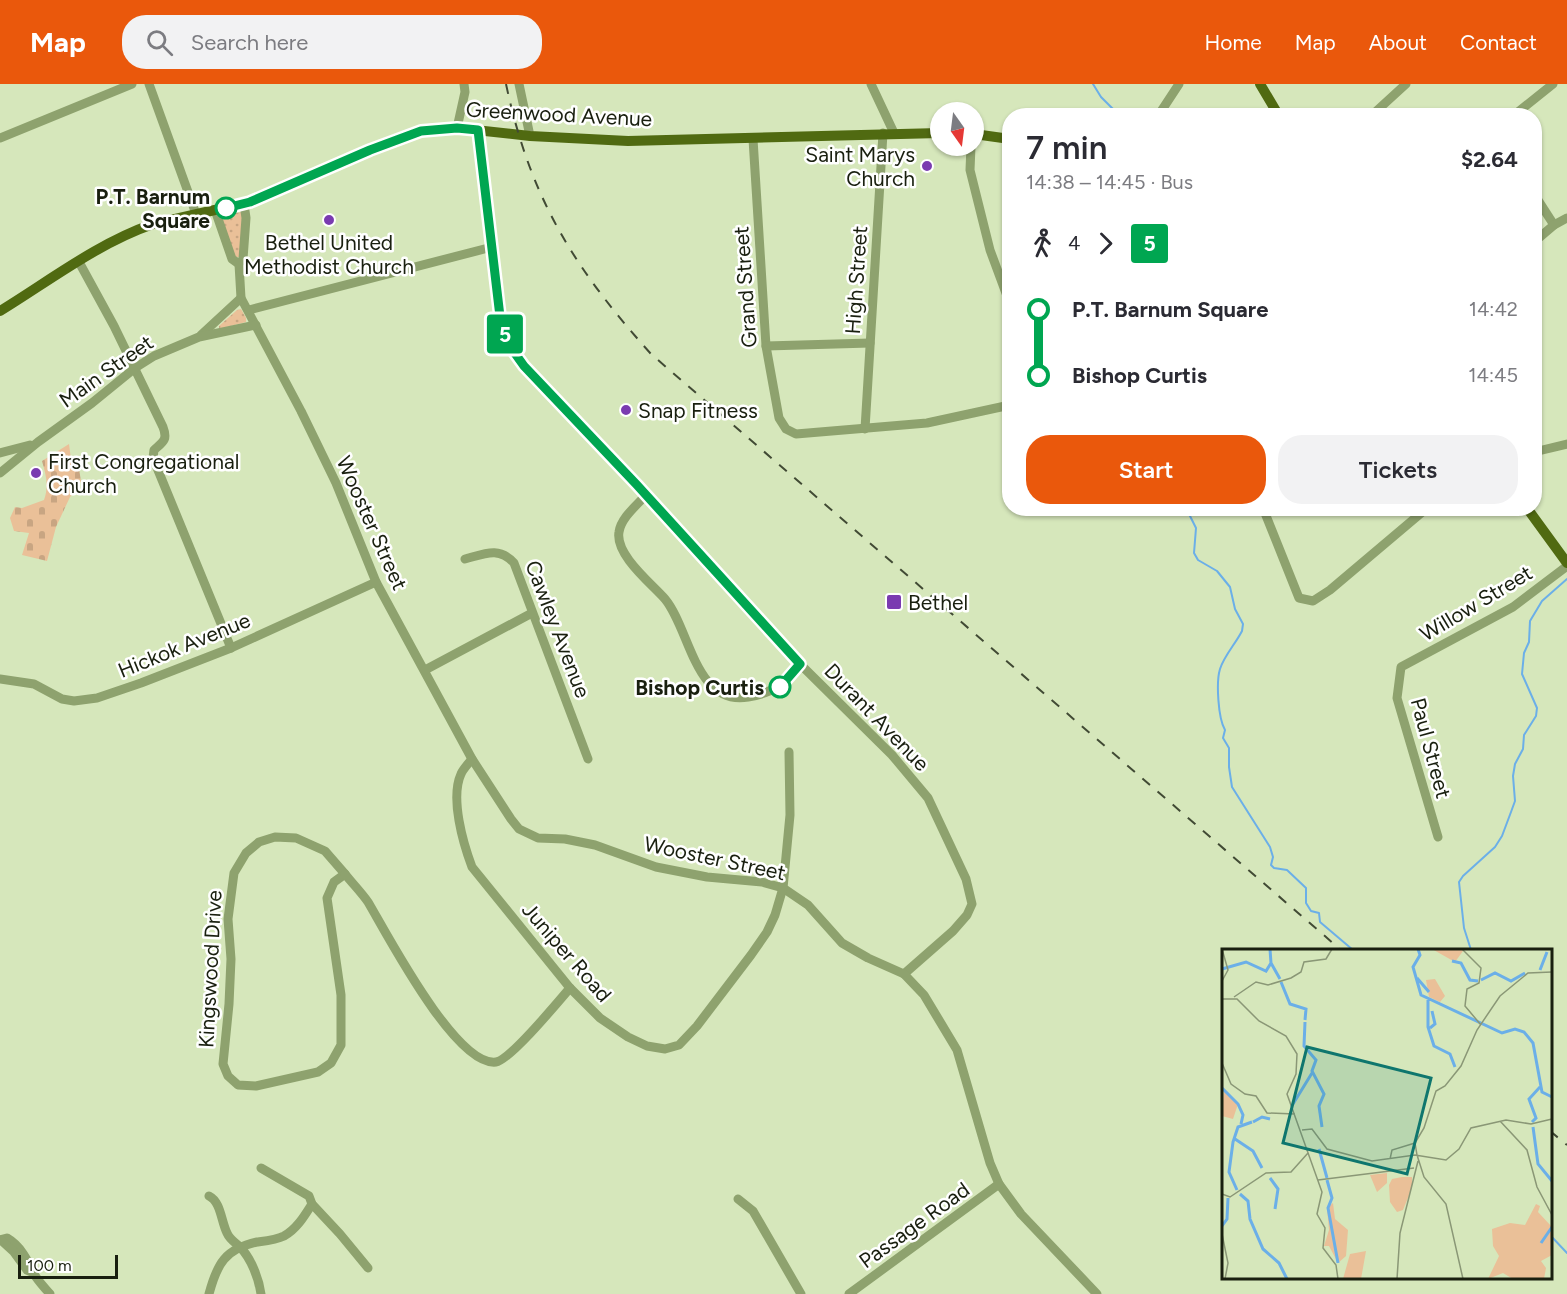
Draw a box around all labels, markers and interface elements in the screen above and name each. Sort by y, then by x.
search box [122,15,542,69]
text: Map [30,25,86,59]
icon: search [143,26,176,59]
text: Search here [191,29,308,56]
text: Home [1205,30,1262,55]
text: Map [1295,30,1336,55]
text: About [1369,30,1427,55]
text: Contact [1460,30,1537,55]
street label: Greenwood Avenue [465,97,653,131]
north arrow [930,102,984,156]
map controls [930,102,984,156]
text: 7 min [1026,128,1107,167]
place label: Saint Marys Church [805,142,915,191]
text: $2.64 [1461,146,1518,173]
marker: Saint Marys Church [920,159,934,173]
text: 14:38 – 14:45 · Bus [1026,170,1193,194]
place label: P.T. Barnum Square [95,184,210,233]
marker: P.T. Barnum Square [215,197,237,219]
marker: Bethel United Methodist Church [322,213,336,227]
street label: Grand Street [728,225,762,349]
street label: High Street [840,225,872,335]
icon: walk [1026,227,1059,260]
icon: forward [1089,227,1122,260]
place label: Bethel United Methodist Church [244,230,414,279]
text: 4 [1068,231,1080,255]
text: 5 [1143,231,1156,256]
text: P.T. Barnum Square [1072,296,1268,323]
text: 14:42 [1469,297,1518,321]
line badge: 5 [486,314,524,354]
text: 5 [499,322,511,347]
street label: Main Street [54,329,158,413]
text: Bishop Curtis [1072,362,1207,389]
text: 14:45 [1468,363,1518,387]
place label: Snap Fitness [638,398,758,423]
marker: Snap Fitness [619,403,633,417]
button: Start [1026,435,1266,504]
button: Tickets [1278,435,1518,504]
place label: First Congregational Church [48,449,239,498]
street label: Wooster Street [331,452,413,594]
marker: First Congregational Church [29,466,43,480]
street label: Cawley Avenue [520,557,596,701]
street label: Willow Street [1415,560,1537,646]
place label: Bethel [908,590,968,615]
marker: Bethel [885,593,903,611]
street label: Hickok Avenue [114,607,254,683]
street label: Durant Avenue [819,658,935,776]
place label: Bishop Curtis [635,675,764,700]
marker: Bishop Curtis [769,676,791,698]
street label: Paul Street [1406,695,1456,801]
street label: Wooster Street [642,831,788,885]
street label: Kingswood Drive [193,889,227,1049]
street label: Juniper Road [517,897,617,1007]
inset map [1222,949,1552,1279]
street label: Passage Road [854,1177,974,1273]
scale bar [18,1252,118,1280]
text: 100 m [27,1256,72,1275]

